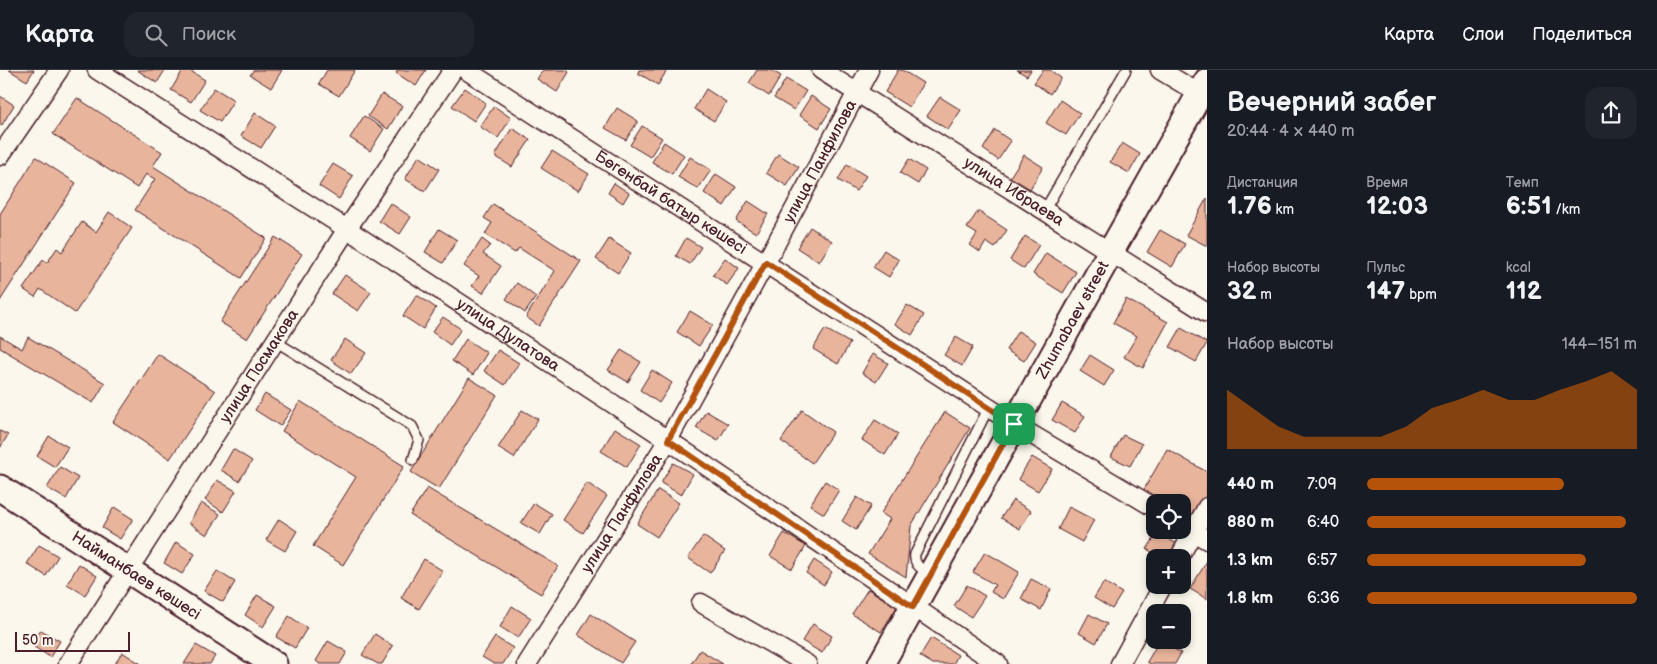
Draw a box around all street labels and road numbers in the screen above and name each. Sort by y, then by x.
street label: улица Панфилова [779,96,861,226]
street label: Бөгенбай батыр көшесі [592,146,750,258]
street label: улица Ибраева [960,153,1068,230]
street label: Zhumabaev street [1032,258,1113,383]
street label: улица Дулатова [453,294,564,376]
street label: улица Посмакова [216,305,303,426]
street label: улица Панфилова [577,450,667,576]
street label: Найманбаев көшесі [68,527,204,624]

